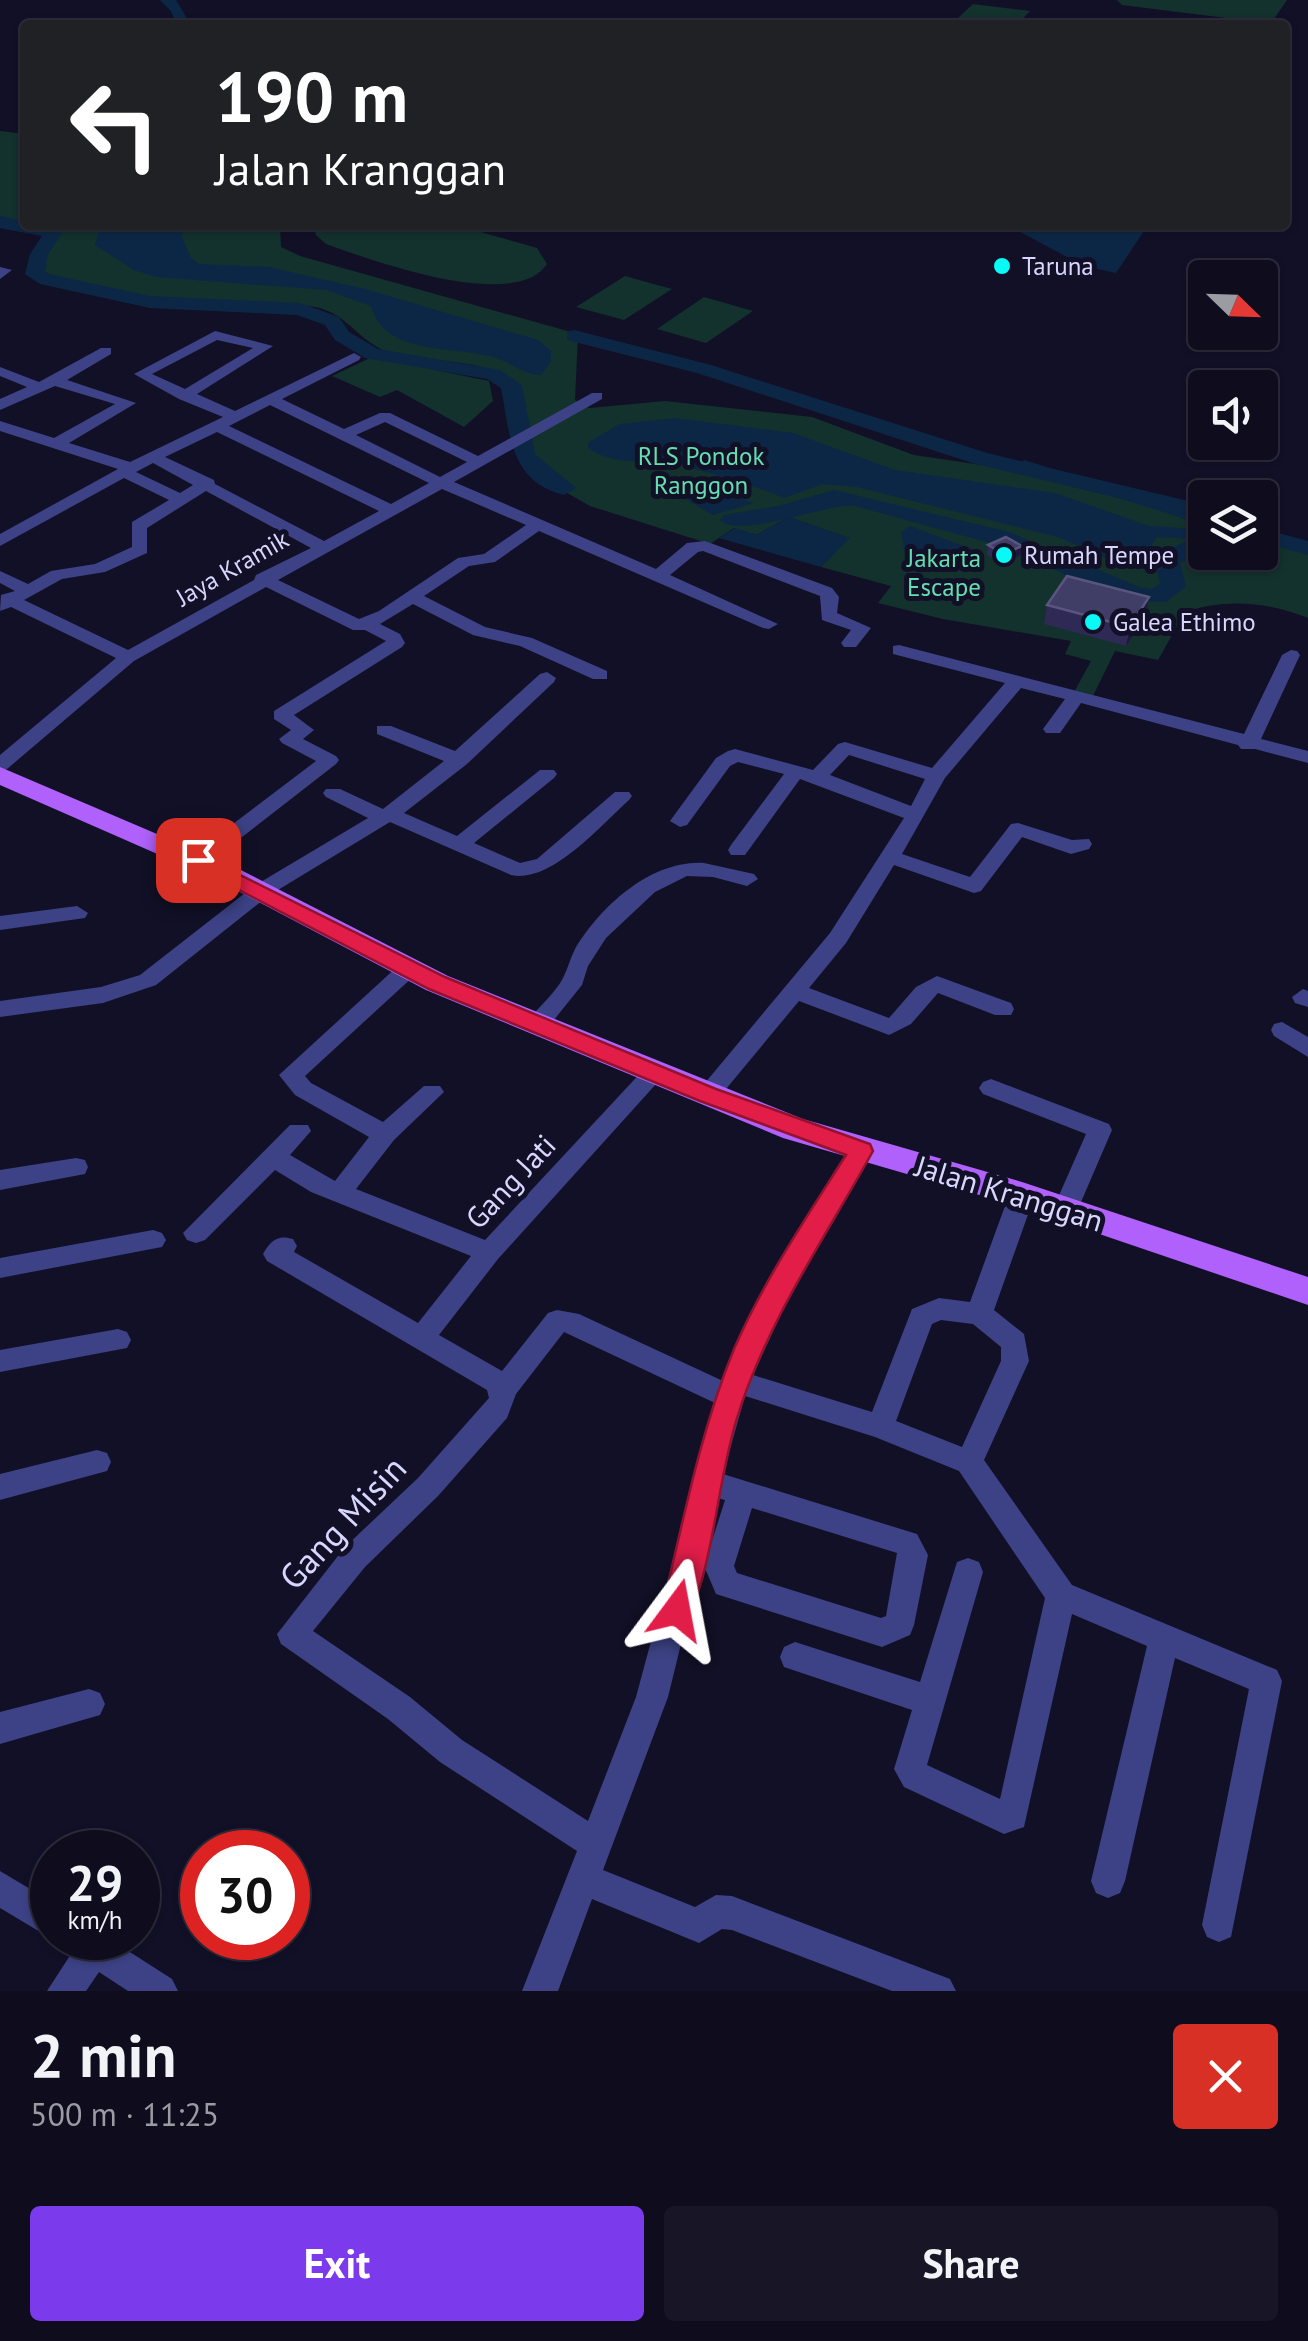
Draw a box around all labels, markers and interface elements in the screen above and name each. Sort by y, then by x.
text: 190 m [215,51,408,141]
icon: left [50,60,180,190]
text: Jalan Kranggan [215,139,506,197]
place label: Taruna [1022,250,1094,282]
marker: Taruna [991,255,1013,277]
north arrow [1188,260,1278,350]
map controls [1188,260,1278,570]
button: sound [1188,370,1278,460]
park label: RLS Pondok Ranggon [638,440,764,501]
button: layers [1188,480,1278,570]
street label: Jaya Kramik [169,523,294,614]
place label: Rumah Tempe [1024,539,1174,571]
park label: Jakarta Escape [906,542,981,603]
marker: Rumah Tempe [993,544,1015,566]
place label: Galea Ethimo [1113,606,1256,638]
marker: Galea Ethimo [1082,611,1104,633]
pin [156,818,241,903]
icon: arrive [171,833,226,888]
street label: Gang Jati [456,1125,564,1237]
street label: Jalan Kranggan [909,1145,1108,1240]
street label: Gang Misin [269,1446,416,1599]
position arrow [625,1558,729,1662]
speed limit sign: 30 [180,1830,310,1960]
text: 29 [67,1850,123,1915]
text: km/h [68,1904,122,1936]
text: 2 min [30,2016,176,2094]
button: close [1173,2024,1278,2129]
text: 500 m · 11:25 [30,2093,219,2135]
button: Exit [30,2206,644,2321]
button: Share [664,2206,1278,2321]

